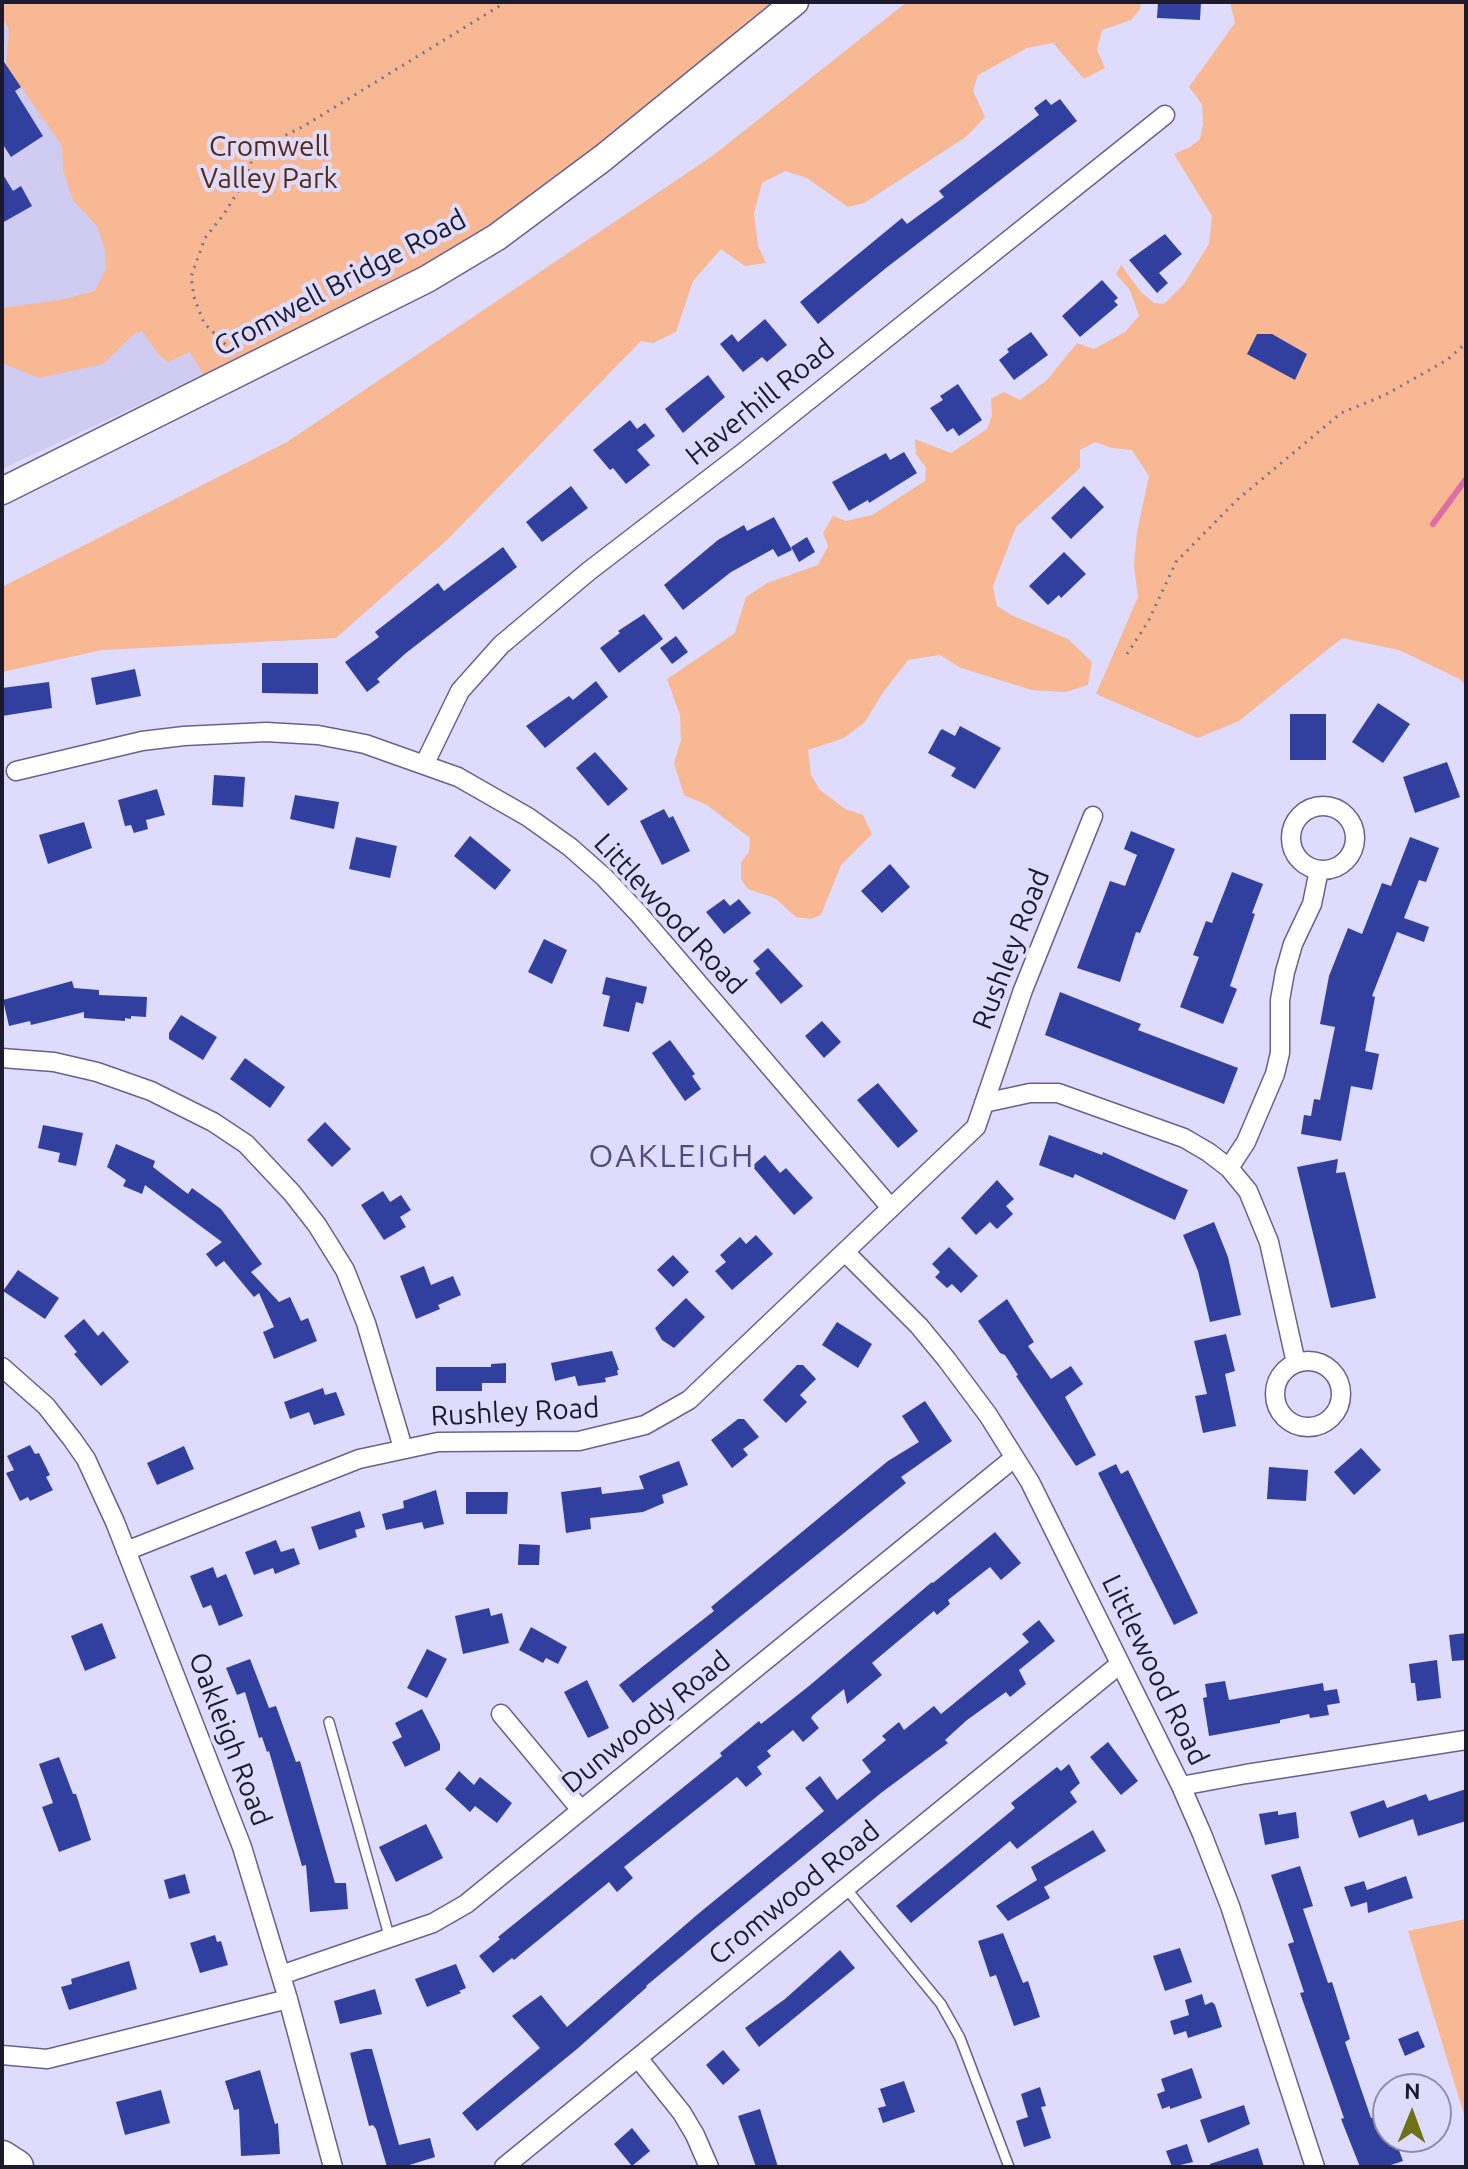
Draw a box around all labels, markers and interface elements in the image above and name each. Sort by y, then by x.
park label: Cromwell Valley Park [200,130,338,196]
street label: Cromwell Bridge Road [208,202,472,364]
street label: Haverhill Road [679,332,841,472]
street label: Littlewood Road [587,827,753,1001]
street label: Rushley Road [965,864,1057,1034]
district label: OAKLEIGH [589,1137,755,1175]
street label: Rushley Road [430,1391,600,1433]
street label: Littlewood Road [1094,1569,1216,1771]
street label: Dunwoody Road [555,1644,737,1800]
street label: Oakleigh Road [182,1648,278,1830]
street label: Cromwood Road [702,1814,886,1972]
north arrow [1372,2073,1452,2153]
text: N [1404,2078,1421,2103]

